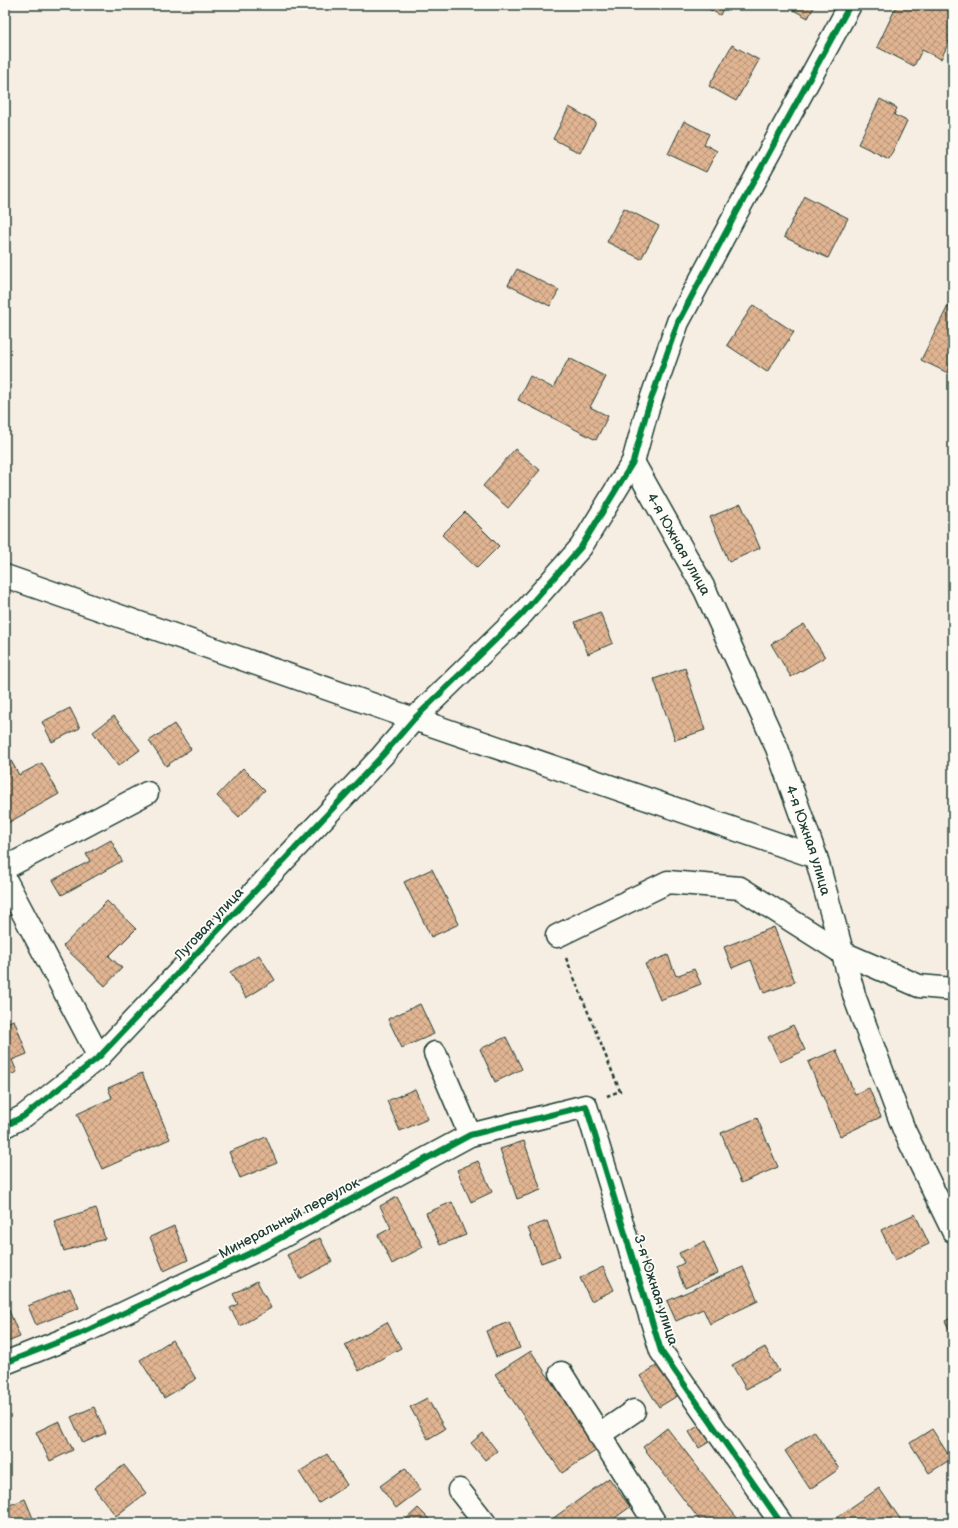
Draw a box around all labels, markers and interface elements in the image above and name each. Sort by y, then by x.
street label: 4-я Южная улица [643,490,715,599]
street label: 4-я Южная улица [782,783,835,898]
street label: Луговая улица [170,883,248,965]
street label: Минеральный переулок [216,1173,363,1262]
street label: 3-я Южная улица [630,1233,682,1348]

